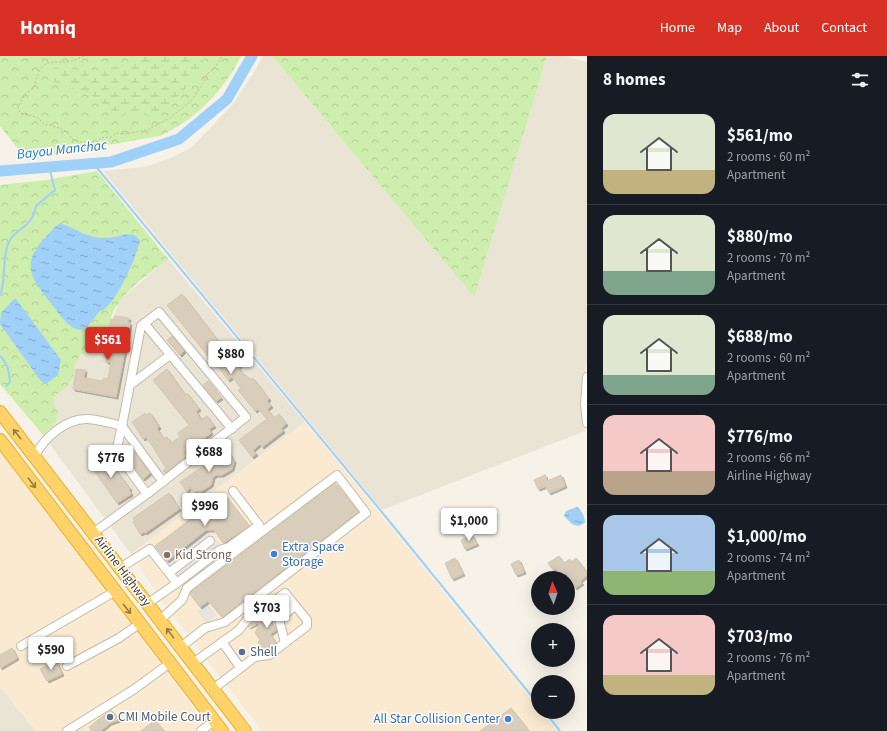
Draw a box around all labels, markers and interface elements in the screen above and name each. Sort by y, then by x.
text: Homiq [20,15,76,42]
text: Home [660,18,695,38]
text: Map [717,18,742,38]
text: About [764,18,799,38]
text: Contact [821,18,867,38]
text: 8 homes [603,68,665,92]
icon: filters [849,69,871,91]
text: $561/mo [727,124,793,148]
icon: home [635,130,683,178]
water label: Bayou Manchac [16,135,109,165]
text: 2 rooms · 60 m² [727,148,810,166]
text: Apartment [727,166,785,184]
text: $880/mo [727,225,793,249]
icon: home [635,231,683,279]
text: 2 rooms · 70 m² [727,249,810,267]
text: Apartment [727,267,785,285]
text: $688/mo [727,325,793,349]
pin: $561 [84,327,132,361]
text: $561 [94,331,122,349]
icon: home [635,331,683,379]
pin: $880 [207,341,255,375]
text: $880 [217,345,245,363]
text: 2 rooms · 60 m² [727,349,810,367]
text: Apartment [727,367,785,385]
text: $776/mo [727,425,793,449]
one-way arrow [13,429,22,440]
icon: home [635,431,683,479]
pin: $688 [185,439,233,473]
text: $688 [195,443,223,461]
pin: $776 [87,445,135,479]
text: $776 [97,449,125,467]
text: 2 rooms · 66 m² [727,449,810,467]
text: Airline Highway [727,467,812,485]
one-way arrow [28,477,36,488]
pin: $996 [181,493,229,527]
text: $996 [191,497,219,515]
pin: $1,000 [436,508,502,542]
text: $1,000 [450,512,488,530]
text: $1,000/mo [727,525,807,549]
icon: home [635,531,683,579]
street label: Airline Highway [90,532,156,610]
place label: Extra Space Storage [282,538,344,571]
place label: Kid Strong [175,546,232,564]
marker: Extra Space Storage [269,549,279,559]
text: 2 rooms · 74 m² [727,549,810,567]
marker: Kid Strong [162,550,172,560]
text: Apartment [727,567,785,585]
north arrow [531,571,575,615]
map controls [531,571,575,719]
pin: $703 [243,595,291,629]
text: $703 [253,599,281,617]
one-way arrow [123,603,131,614]
button: + [531,623,575,667]
text: $703/mo [727,625,793,649]
one-way arrow [166,628,174,639]
icon: home [635,631,683,679]
pin: $590 [27,637,75,671]
text: $590 [37,641,65,659]
place label: Shell [250,643,277,661]
marker: Shell [237,647,247,657]
text: 2 rooms · 76 m² [727,649,810,667]
text: Apartment [727,667,785,685]
button: − [531,675,575,719]
place label: CMI Mobile Court [118,708,211,726]
place label: All Star Collision Center [373,710,500,728]
marker: CMI Mobile Court [105,712,115,722]
marker: All Star Collision Center [503,714,513,724]

